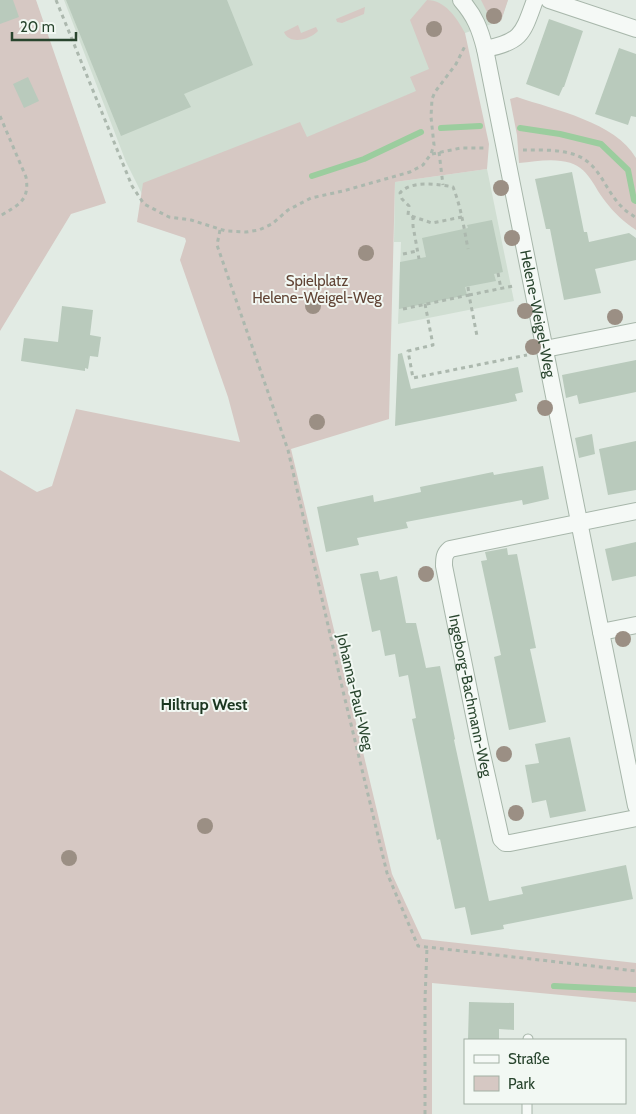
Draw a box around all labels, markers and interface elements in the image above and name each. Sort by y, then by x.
scale bar [12,10,76,42]
text: 20 m [20,18,55,36]
street label: Helene-Weigel-Weg [516,248,559,380]
park label: Spielplatz Helene-Weigel-Weg [252,272,382,307]
street label: Ingeborg-Bachmann-Weg [445,613,496,779]
street label: Johanna-Paul-Weg [333,631,377,753]
district label: Hiltrup West [160,695,248,714]
legend [464,1039,626,1104]
text: Straße [508,1050,550,1068]
text: Park [508,1075,535,1093]

